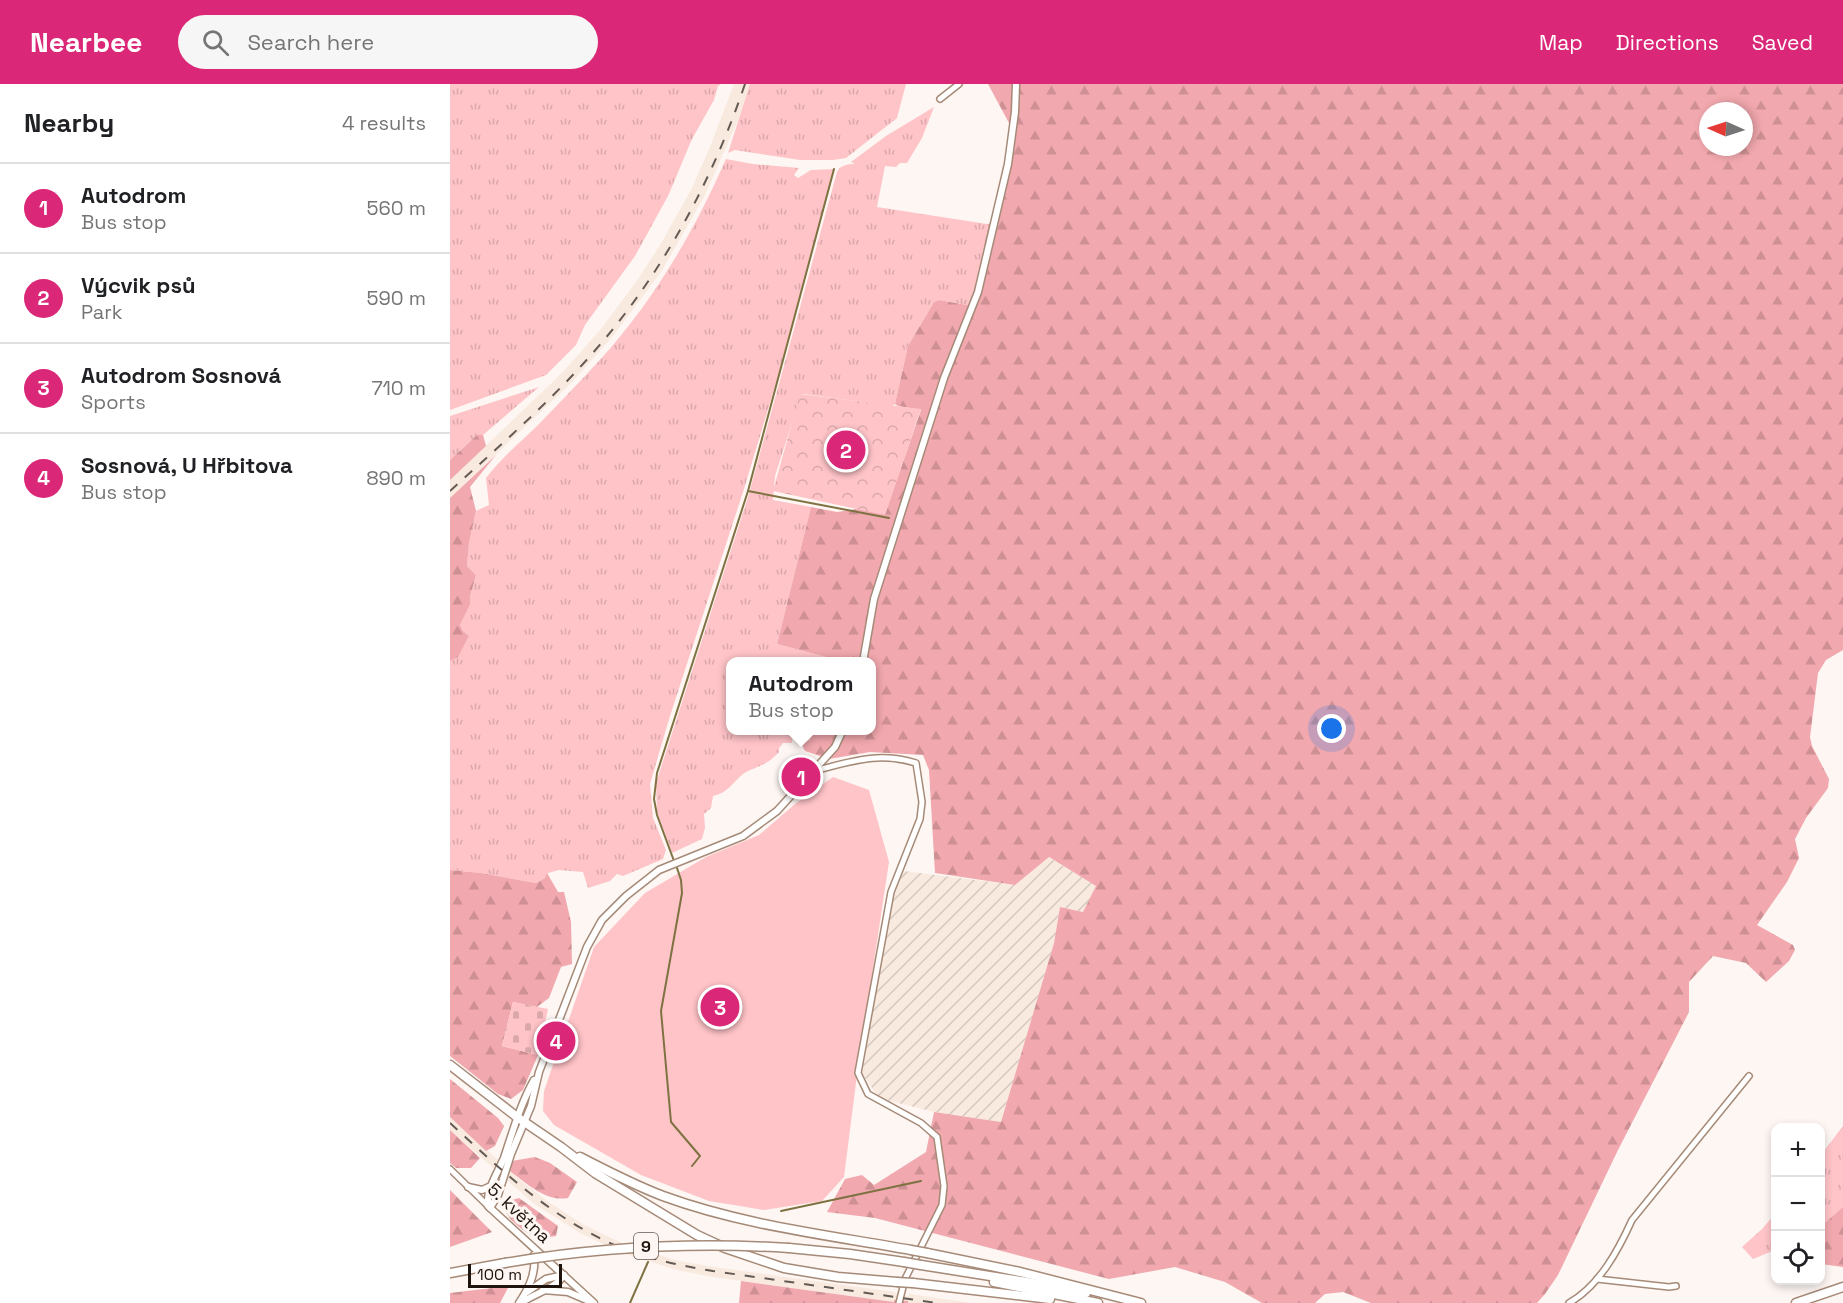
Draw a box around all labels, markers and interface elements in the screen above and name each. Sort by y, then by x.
search box [178,15,598,69]
text: Nearbee [30,24,142,60]
icon: search [199,26,232,59]
text: Search here [247,28,374,56]
text: Map [1539,29,1583,56]
text: Directions [1616,29,1719,56]
text: Saved [1752,29,1813,56]
north arrow [1699,102,1753,156]
text: Nearby [24,106,114,140]
text: 4 results [342,110,426,136]
text: Autodrom [81,181,186,209]
text: 1 [39,195,48,221]
text: 560 m [367,195,426,221]
text: Bus stop [81,209,167,235]
text: Výcvik psů [81,271,196,299]
text: 2 [38,285,49,311]
text: 590 m [367,285,426,311]
text: Park [81,299,123,325]
text: Autodrom Sosnová [81,361,281,389]
text: 3 [37,375,50,401]
text: 710 m [371,375,426,401]
text: Sports [81,389,146,415]
pin: 2 [826,428,866,472]
text: Sosnová, U Hřbitova [81,451,293,479]
text: 4 [37,465,50,491]
text: 890 m [366,465,426,491]
text: Bus stop [81,479,167,505]
popup [726,657,876,735]
text: Autodrom [748,669,854,697]
text: Bus stop [748,697,834,723]
your location [1317,714,1346,743]
pin: 1 [782,754,820,800]
pin: 3 [700,984,740,1030]
pin: 4 [536,1018,576,1064]
map controls [1771,1123,1825,1285]
button: + [1771,1123,1825,1177]
button: − [1771,1177,1825,1231]
street label: 5. května [483,1178,556,1248]
button: locate [1771,1231,1825,1285]
road number: 9 [634,1233,658,1259]
scale bar [468,1261,562,1288]
text: 100 m [477,1264,522,1285]

